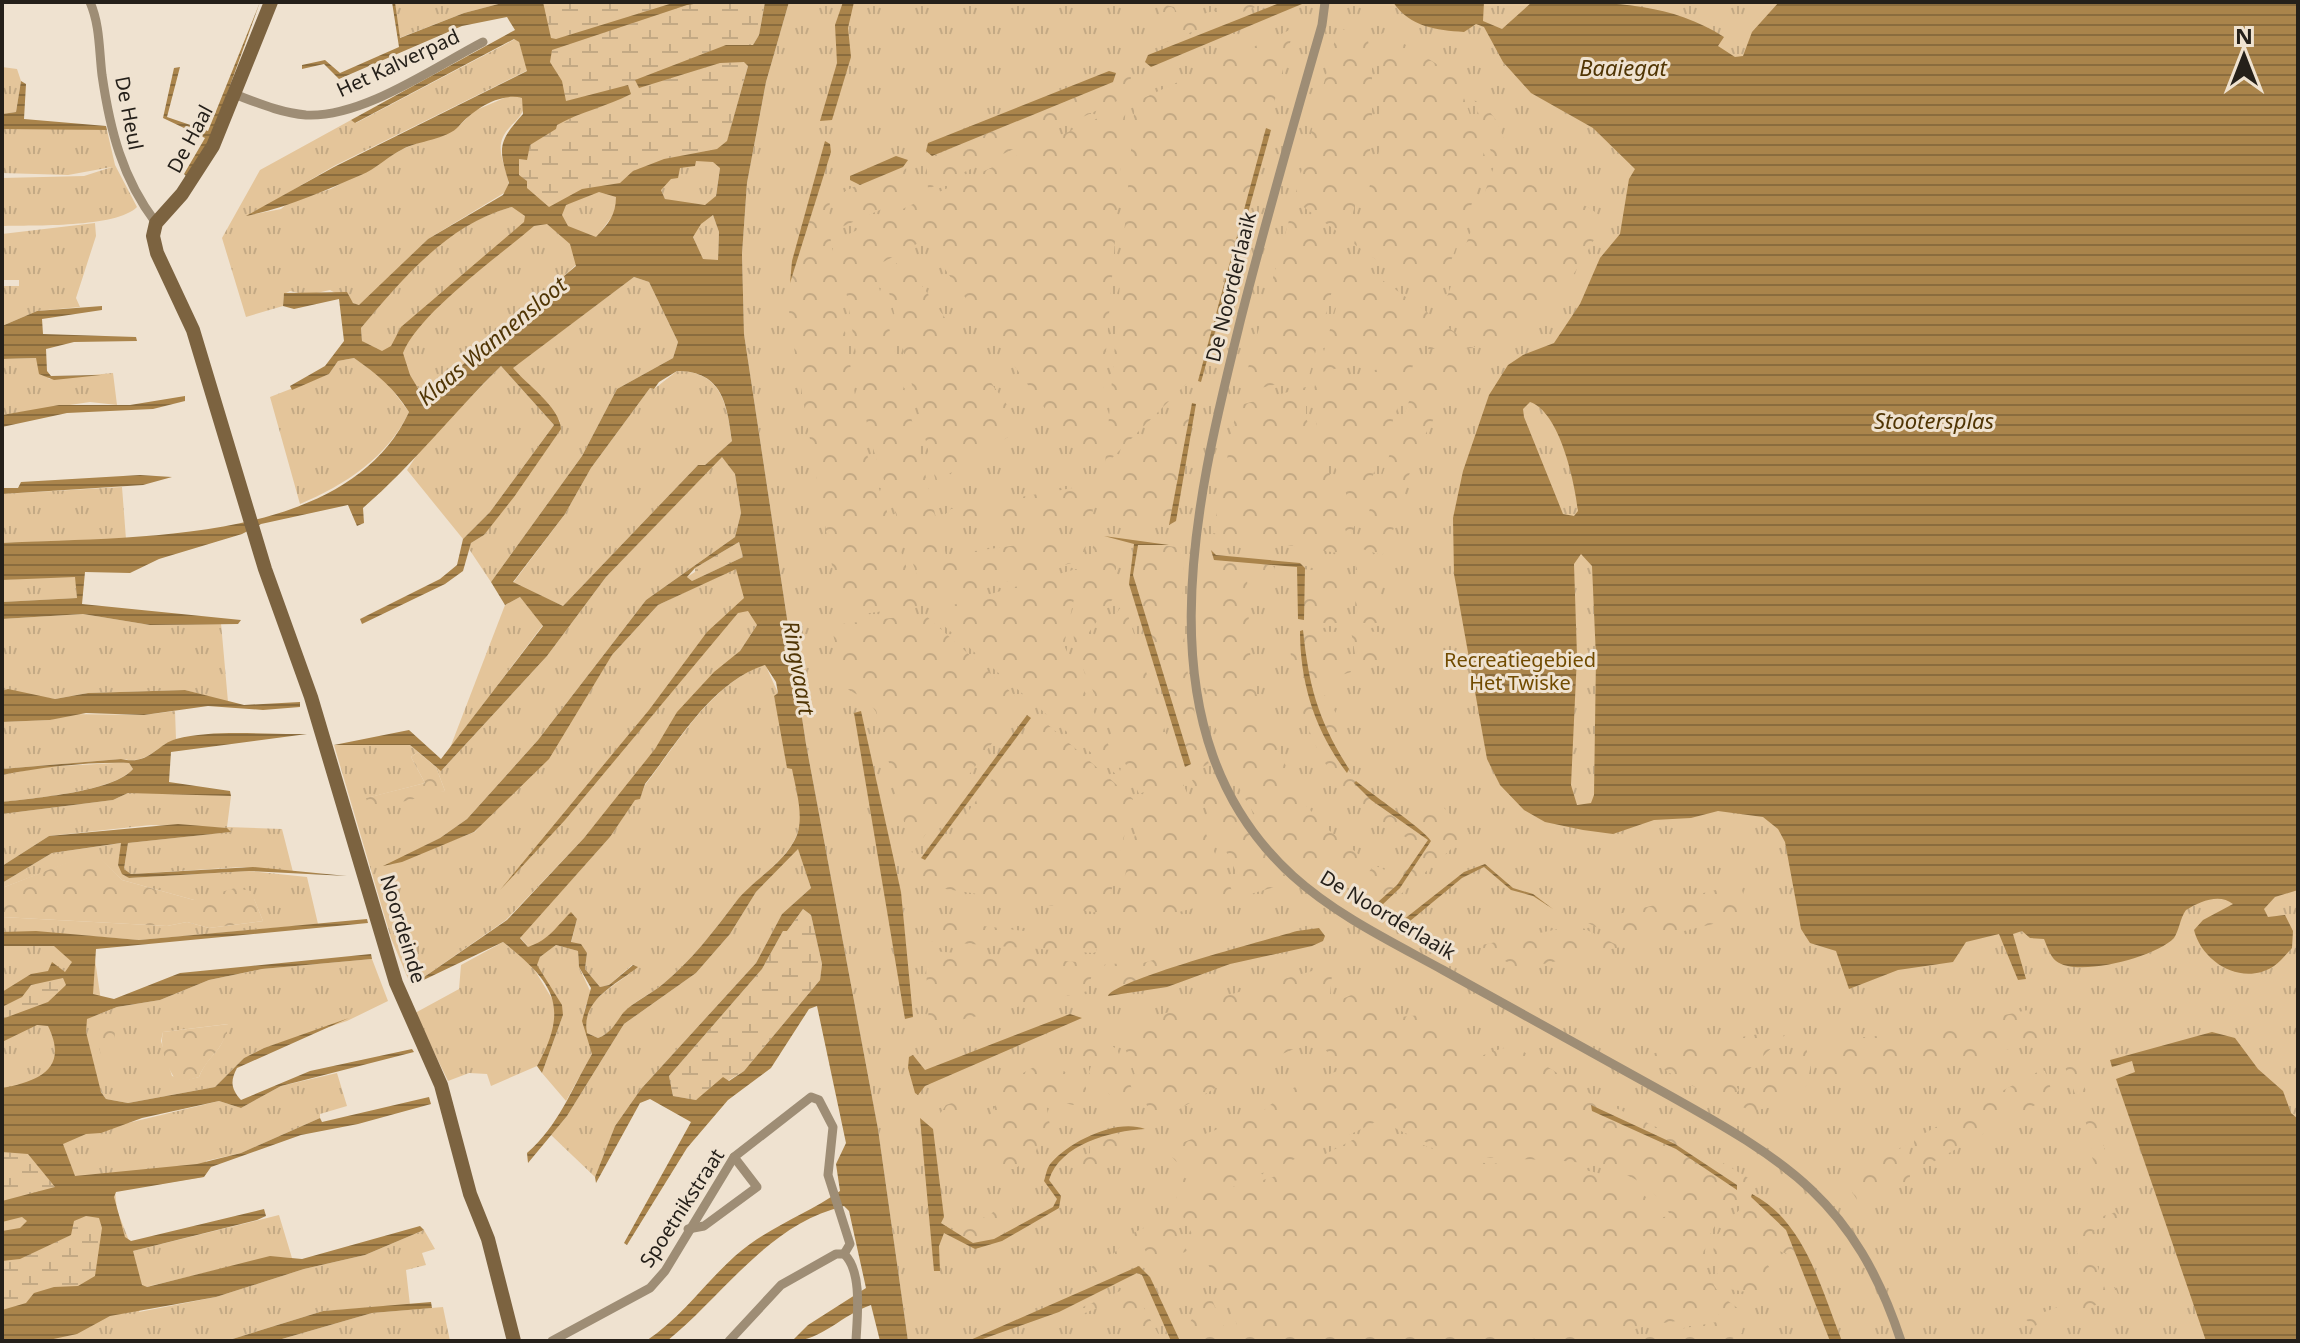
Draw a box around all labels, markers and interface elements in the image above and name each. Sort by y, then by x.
north arrow [2204,16,2284,96]
text: N [2235,20,2253,50]
street label: Het Kalverpad [332,22,464,103]
water label: Baaiegat [1579,52,1668,82]
street label: De Heul [109,74,150,152]
street label: De Haal [160,100,219,178]
street label: De Noorderlaaik [1199,209,1262,365]
water label: Klaas Wannensloot [411,268,573,411]
water label: Stootersplas [1874,405,1995,435]
water label: Ringvaart [777,618,823,719]
park label: Recreatiegebied Het Twiske [1444,646,1596,696]
street label: De Noorderlaaik [1315,863,1461,966]
street label: Noordeinde [374,871,433,986]
street label: Spoetnikstraat [633,1143,730,1272]

